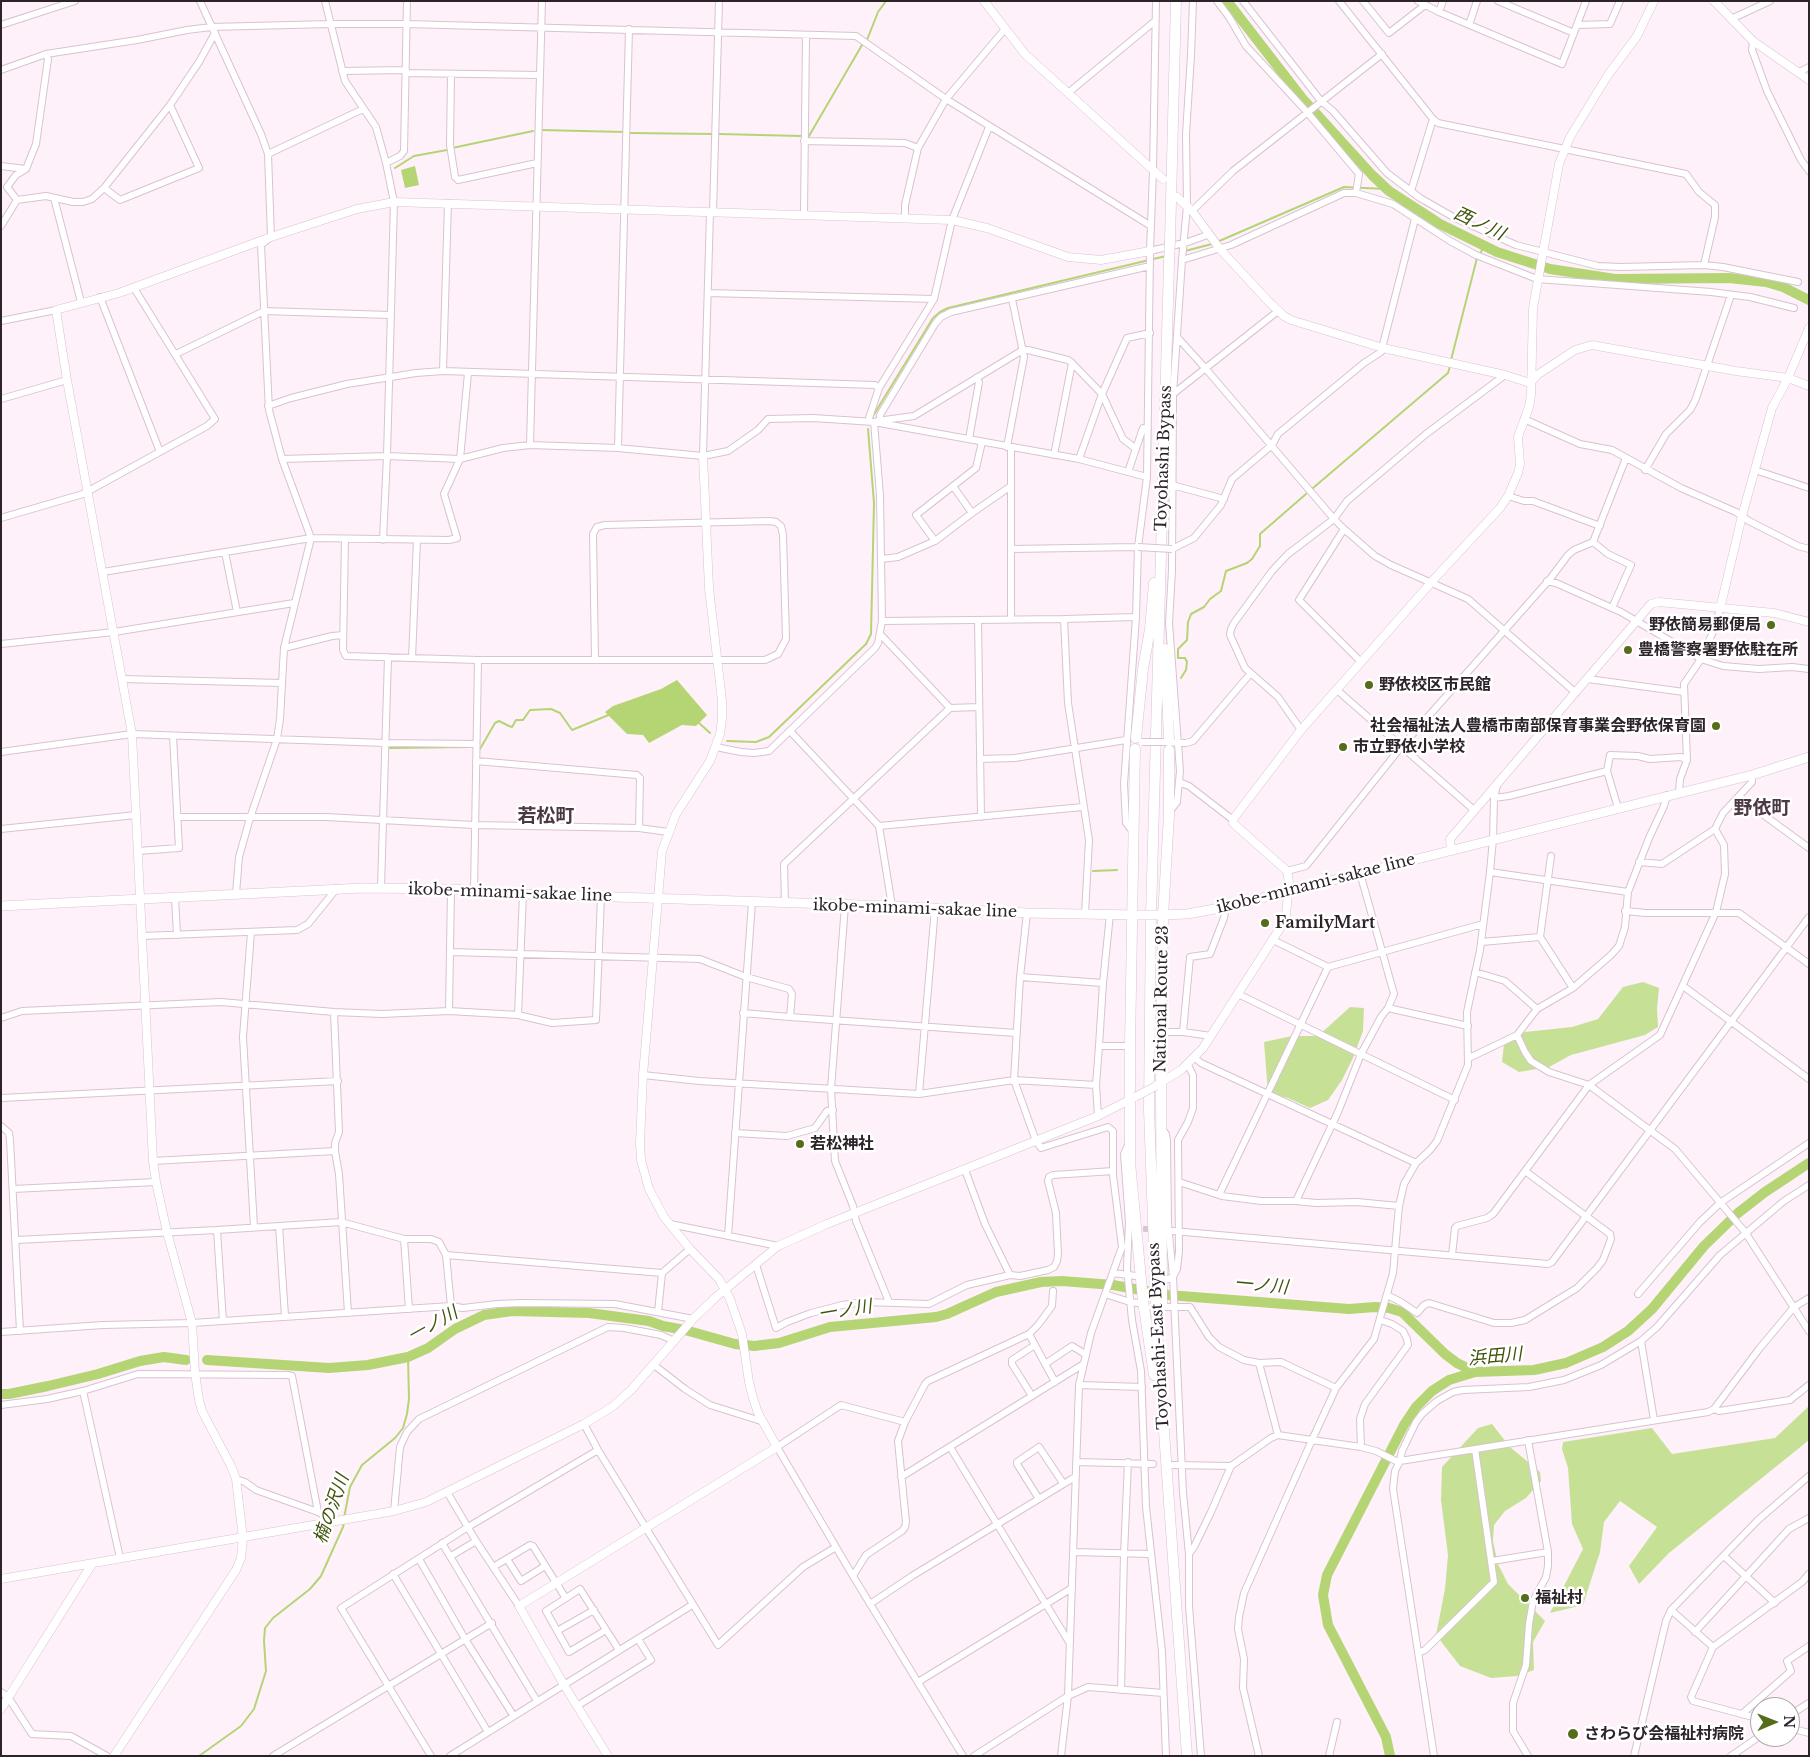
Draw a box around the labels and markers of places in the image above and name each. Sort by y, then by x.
place label: 野依簡易郵便局 [1649,615,1761,635]
marker: 野依簡易郵便局 [1765,619,1777,631]
place label: 豊橋警察署野依駐在所 [1638,640,1798,660]
marker: 豊橋警察署野依駐在所 [1622,644,1634,656]
place label: 野依校区市民館 [1379,675,1491,695]
marker: 野依校区市民館 [1363,679,1375,691]
place label: 社会福祉法人豊橋市南部保育事業会野依保育園 [1370,716,1706,736]
marker: 社会福祉法人豊橋市南部保育事業会野依保育園 [1710,720,1722,732]
place label: 市立野依小学校 [1353,737,1465,757]
marker: 市立野依小学校 [1337,741,1349,753]
place label: FamilyMart [1275,913,1375,933]
marker: FamilyMart [1259,917,1271,929]
place label: 若松神社 [810,1134,874,1154]
marker: 若松神社 [794,1138,806,1150]
place label: 福祉村 [1535,1588,1583,1608]
marker: 福祉村 [1519,1592,1531,1604]
place label: さわらび会福祉村病院 [1584,1724,1744,1744]
marker: さわらび会福祉村病院 [1566,1727,1580,1741]

